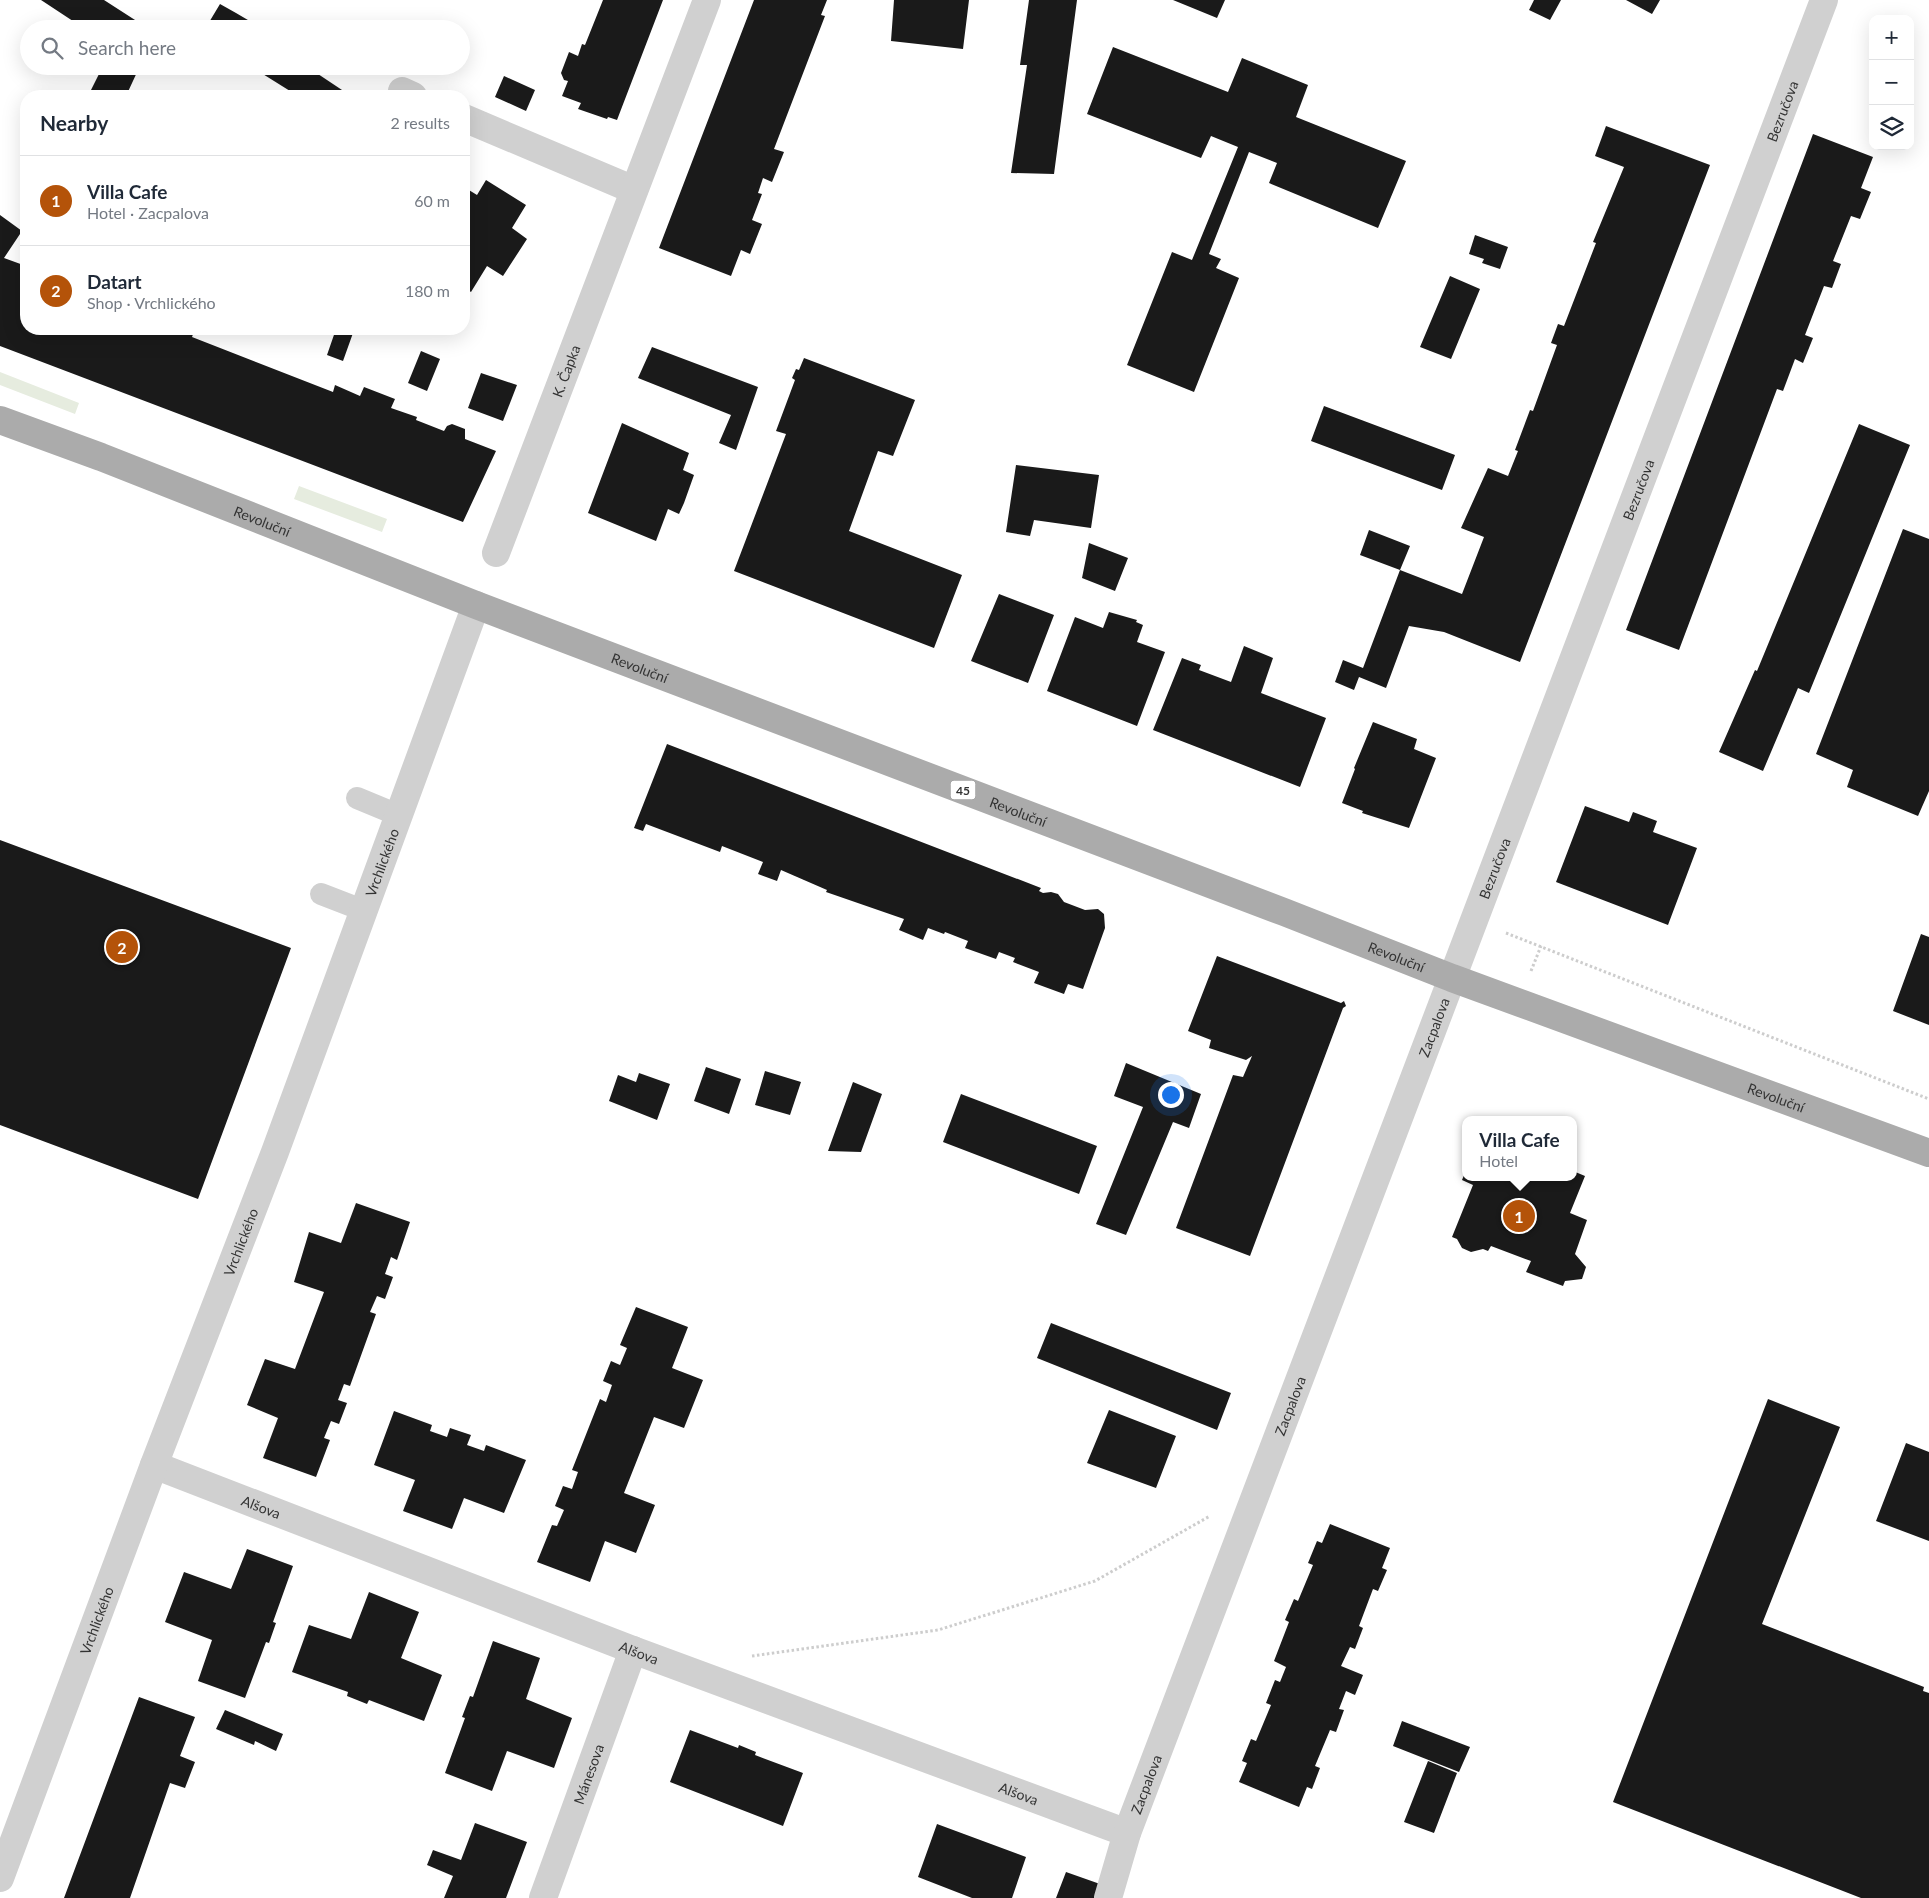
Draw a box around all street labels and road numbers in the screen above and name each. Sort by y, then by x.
street label: Bezručova [1762,78,1801,144]
street label: K. Čapka [548,342,583,399]
street label: Bezručova [1619,457,1657,522]
street label: Revoluční [232,502,294,540]
street label: Revoluční [609,649,671,686]
road number: 45 [950,780,976,800]
street label: Revoluční [988,793,1050,830]
street label: Vrchlického [361,826,402,899]
street label: Bezručova [1475,835,1513,901]
street label: Revoluční [1366,937,1428,975]
street label: Zacpalova [1415,995,1452,1059]
street label: Revoluční [1745,1079,1808,1115]
street label: Vrchlického [219,1206,261,1278]
street label: Zacpalova [1271,1374,1308,1438]
street label: Alšova [239,1491,283,1522]
street label: Vrchlického [76,1584,117,1657]
street label: Alšova [617,1637,661,1667]
street label: Mánesova [569,1741,607,1806]
street label: Zacpalova [1127,1752,1165,1816]
street label: Alšova [997,1778,1041,1808]

